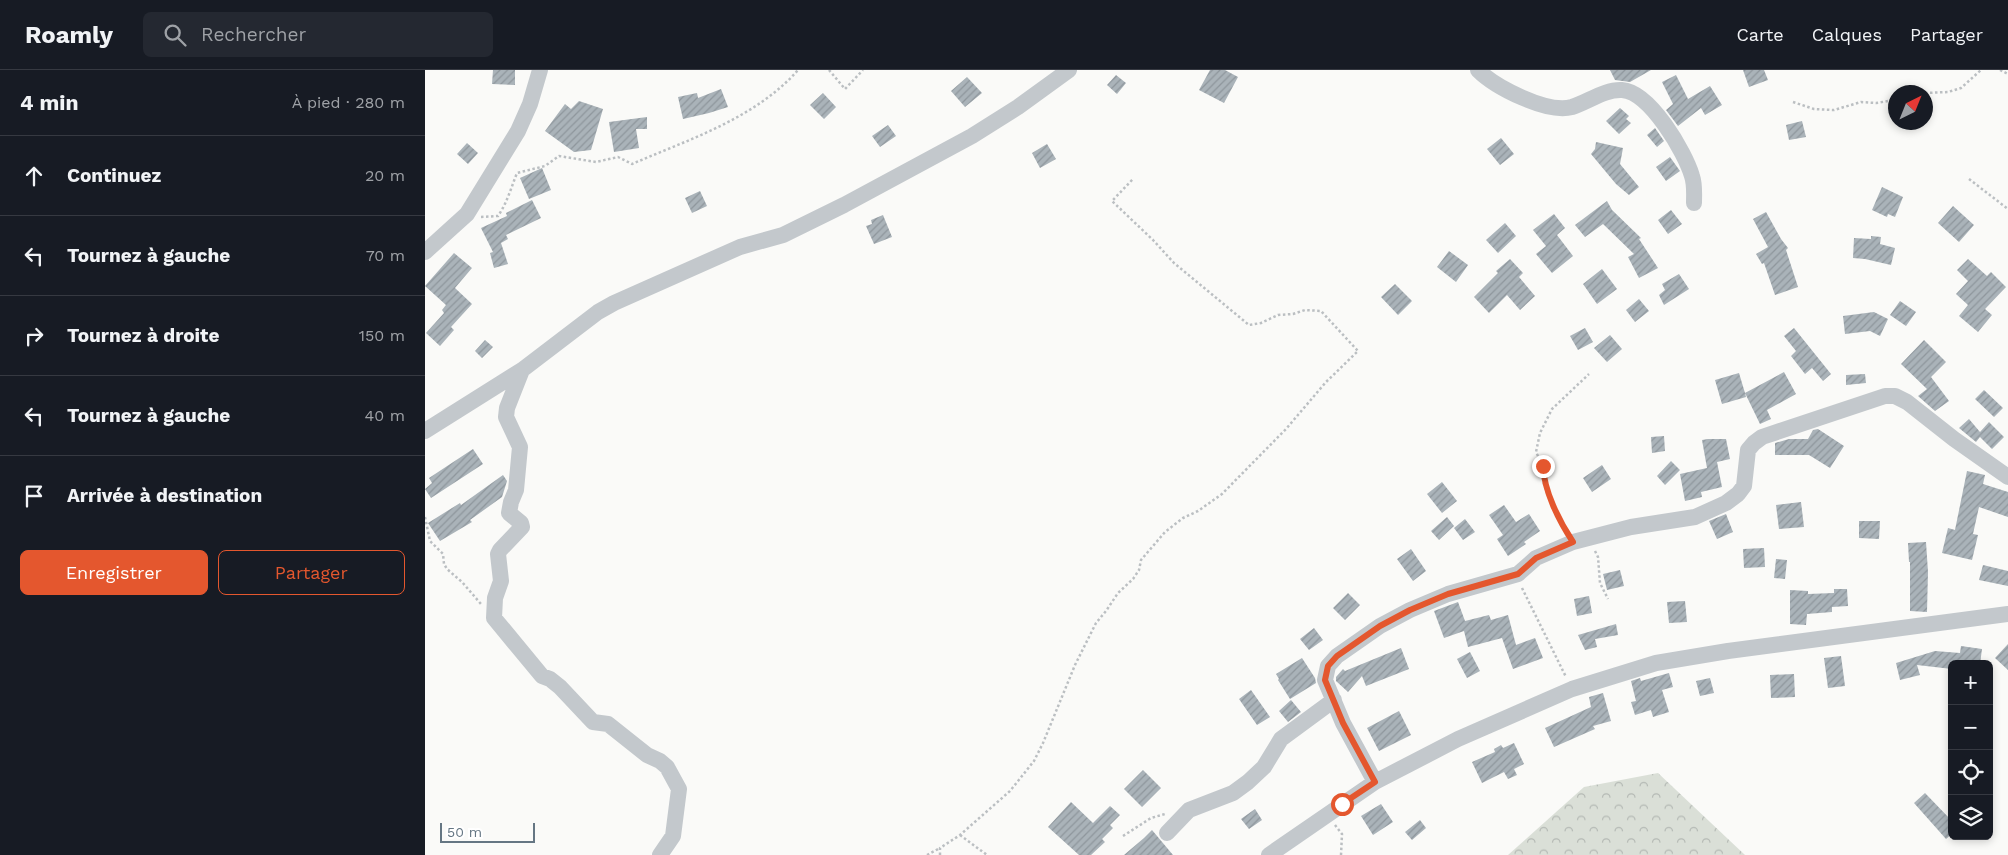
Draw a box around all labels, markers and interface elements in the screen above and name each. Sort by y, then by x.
search box [143,12,493,57]
text: Roamly [25,21,113,49]
icon: search [161,21,189,49]
text: Rechercher [201,23,306,46]
text: Carte [1736,24,1784,45]
text: Calques [1812,24,1882,45]
text: Partager [1910,24,1983,45]
north arrow [1888,85,1933,130]
text: 4 min [20,90,78,115]
text: À pied · 280 m [292,93,405,112]
icon: ahead [20,162,48,190]
text: Continuez [67,164,161,187]
text: 20 m [365,166,405,185]
icon: left [20,242,48,270]
text: Tournez à gauche [67,244,230,267]
text: 70 m [366,246,405,265]
icon: right [20,322,48,350]
text: Tournez à droite [67,324,219,347]
text: 150 m [359,326,405,345]
icon: left [20,402,48,430]
text: Tournez à gauche [67,404,230,427]
text: 40 m [365,406,405,425]
route end [1532,455,1555,478]
icon: arrive [20,482,48,510]
text: Arrivée à destination [67,484,262,507]
button: Enregistrer [20,550,208,595]
button: Partager [218,550,405,595]
map controls [1948,660,1993,840]
button: + [1948,660,1993,705]
button: − [1948,705,1993,750]
button: locate [1948,750,1993,795]
route start [1331,793,1354,816]
button: layers [1948,795,1993,840]
scale bar [440,820,535,843]
text: 50 m [447,824,482,840]

